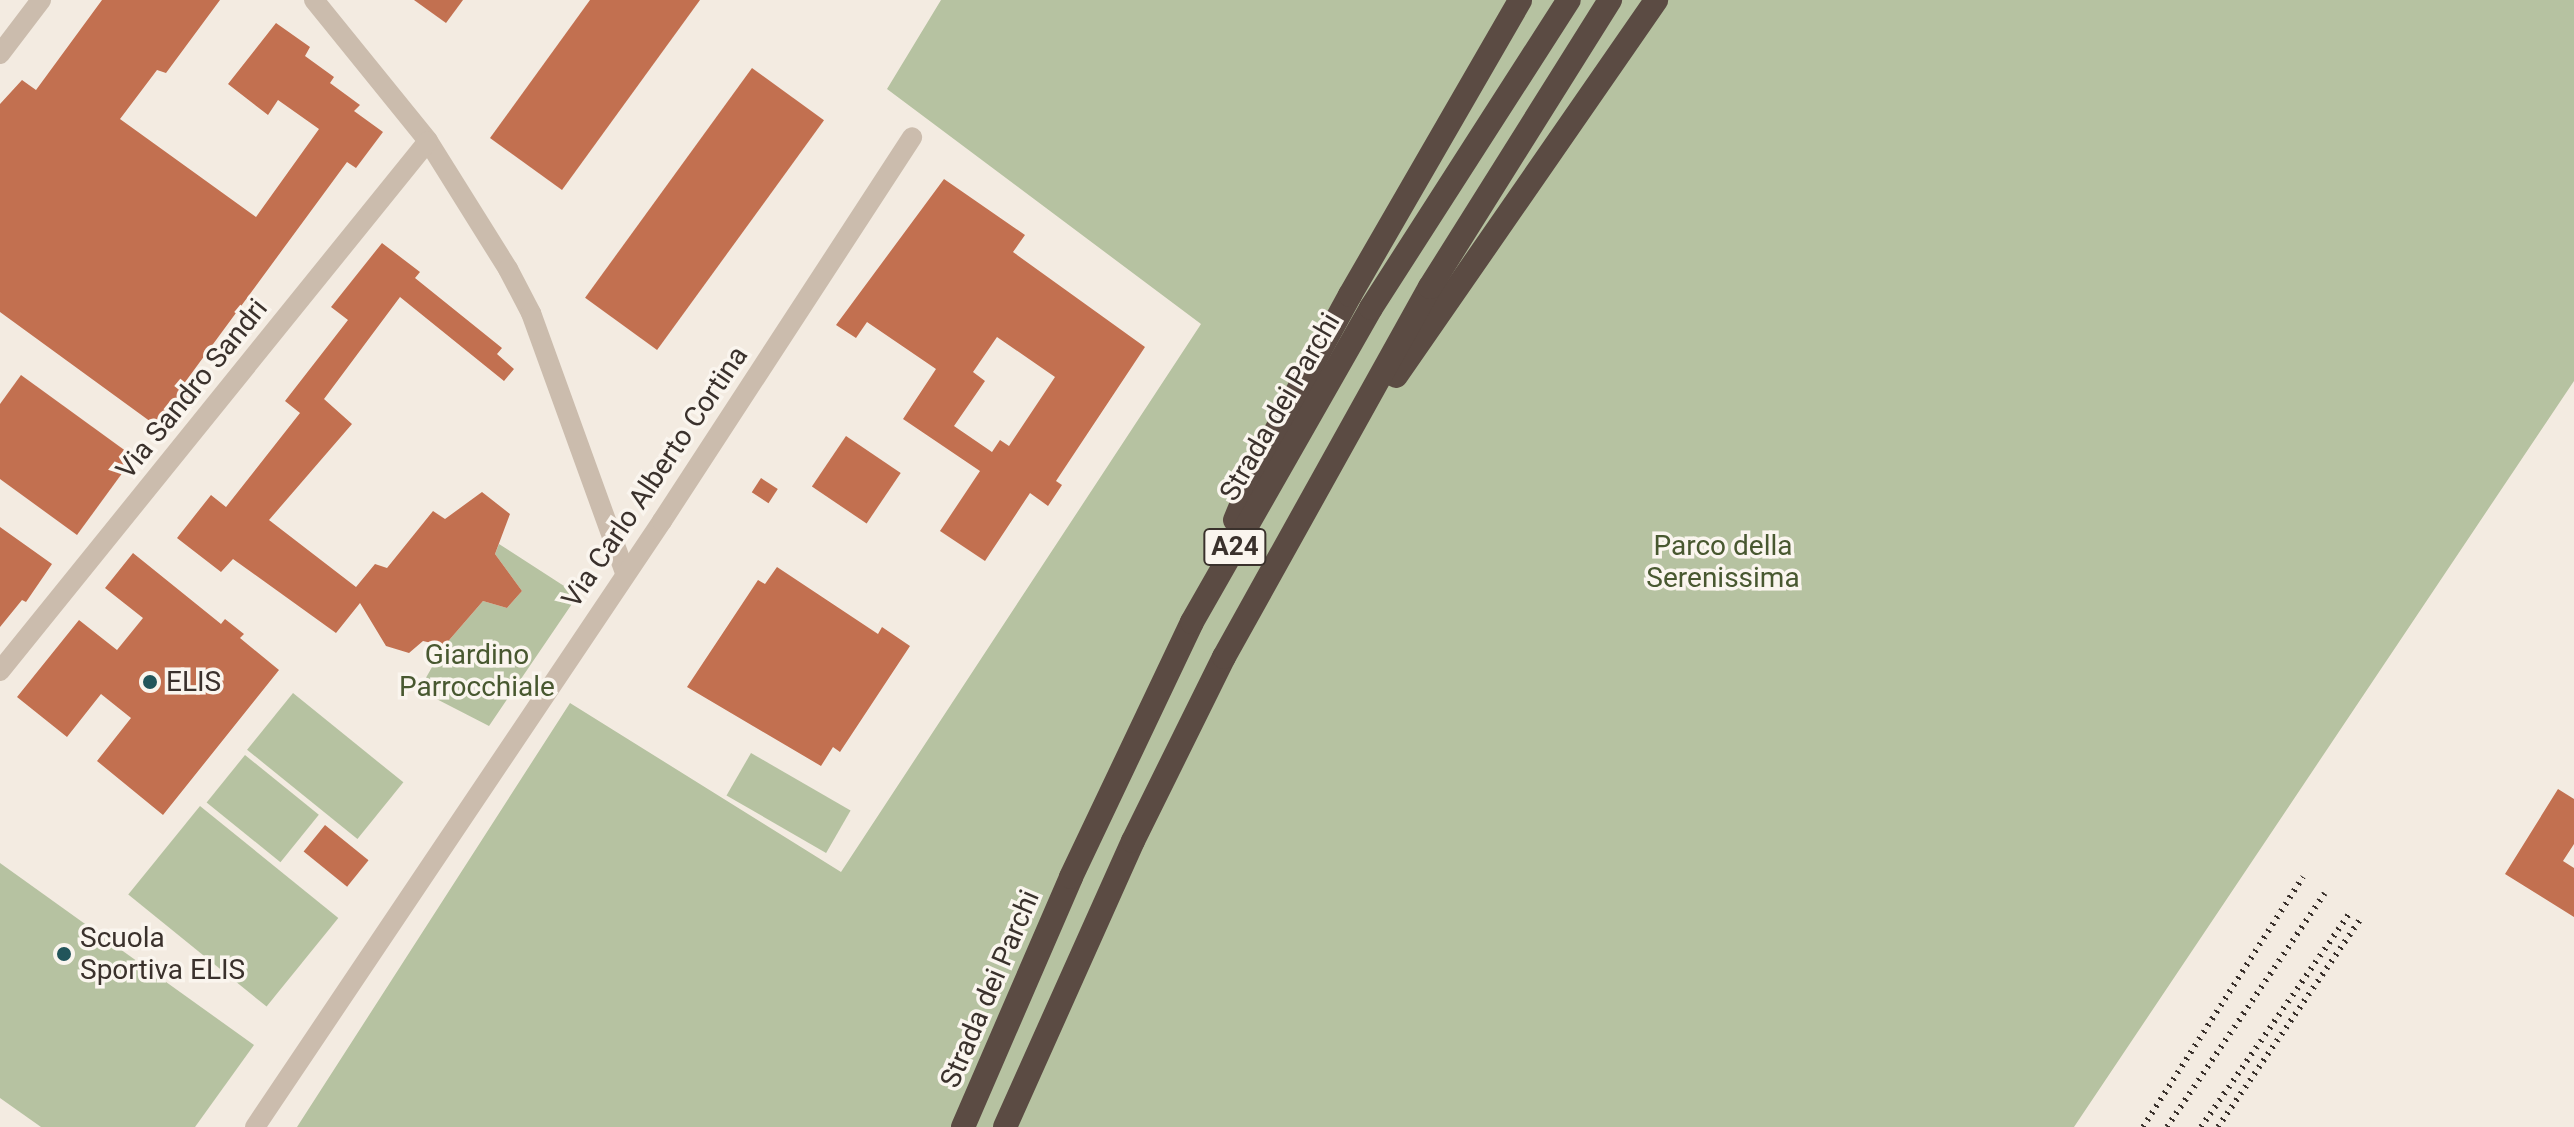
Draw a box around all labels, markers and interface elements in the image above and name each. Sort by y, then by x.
street label: Via Sandro Sandri [109,292,275,486]
street label: Strada dei Parchi [1213,307,1347,507]
street label: Via Carlo Alberto Cortina [555,340,755,614]
road number: A24 [1203,525,1267,569]
park label: Parco della Serenissima [1646,529,1800,595]
park label: Giardino Parrocchiale [399,638,555,704]
place label: ELIS [166,665,221,699]
marker: ELIS [141,673,159,691]
street label: Strada dei Parchi [933,885,1047,1093]
place label: Scuola Sportiva ELIS [80,921,245,987]
marker: Scuola Sportiva ELIS [55,945,73,963]

